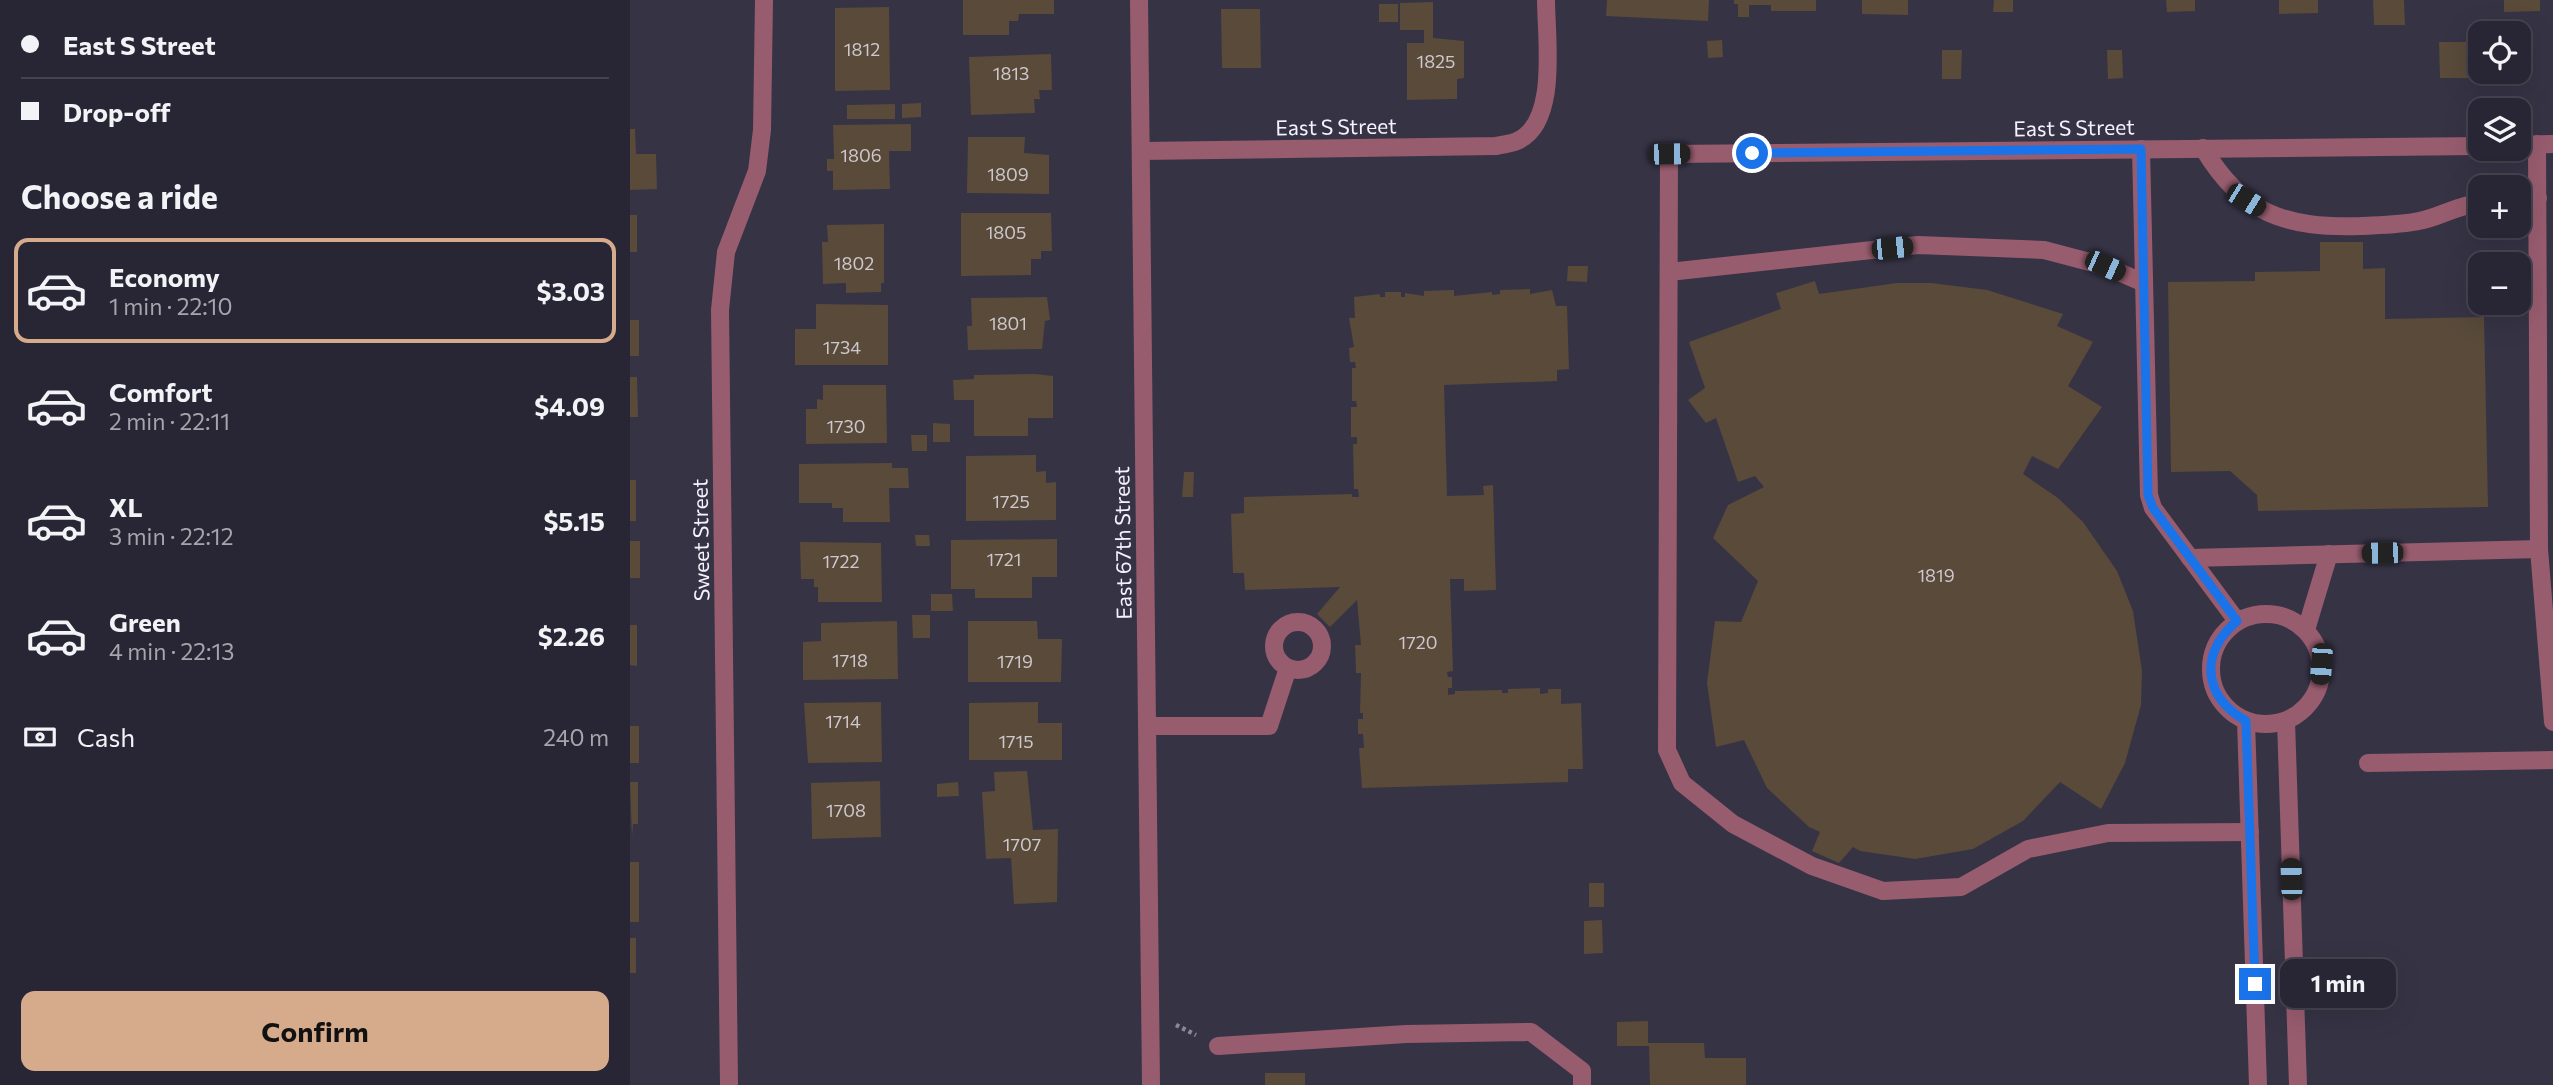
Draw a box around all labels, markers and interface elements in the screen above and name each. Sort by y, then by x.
map controls [2468,21,2531,315]
button: locate [2468,21,2531,84]
text: East S Street [63,29,216,60]
house number: 1812 [844,38,880,60]
house number: 1825 [1417,50,1455,72]
house number: 1813 [993,62,1029,84]
text: Drop-off [63,96,170,127]
button: layers [2468,98,2531,161]
street label: East S Street [1275,112,1397,140]
street label: East S Street [2013,113,2135,141]
route start [1736,137,1768,169]
car [1648,143,1691,165]
house number: 1806 [840,144,882,166]
house number: 1809 [987,163,1029,185]
button: + [2468,175,2531,238]
text: Choose a ride [21,176,218,216]
car [2223,180,2270,220]
house number: 1805 [986,221,1026,243]
car [1871,235,1914,261]
car [2082,248,2129,284]
house number: 1802 [834,252,874,274]
button: − [2468,252,2531,315]
icon: car [25,259,88,322]
text: Economy [109,261,220,292]
text: $3.03 [536,275,605,306]
text: 1 min · 22:10 [109,292,232,320]
house number: 1801 [989,312,1027,334]
house number: 1734 [823,336,861,358]
icon: car [25,374,88,437]
text: Comfort [109,376,212,407]
text: $4.09 [534,390,605,421]
text: 2 min · 22:11 [109,407,230,435]
house number: 1730 [826,415,866,437]
street label: East 67th Street [1108,466,1136,620]
street label: Sweet Street [686,479,714,601]
icon: car [25,489,88,552]
house number: 1725 [992,490,1030,512]
text: XL [109,491,143,522]
text: $5.15 [543,505,605,536]
text: 3 min · 22:12 [109,522,233,550]
car [2361,542,2404,564]
house number: 1721 [987,548,1021,570]
house number: 1722 [822,550,860,572]
house number: 1819 [1917,564,1955,586]
icon: car [25,604,88,667]
text: Green [109,606,181,637]
text: $2.26 [538,620,605,651]
house number: 1720 [1399,631,1437,653]
text: 4 min · 22:13 [109,637,235,665]
car [2310,642,2333,686]
house number: 1718 [832,649,868,671]
house number: 1719 [997,650,1033,672]
house number: 1714 [825,710,861,732]
icon: cash [21,718,59,756]
text: Cash [77,721,135,752]
text: 240 m [543,723,609,751]
house number: 1715 [998,730,1034,752]
house number: 1708 [826,799,866,821]
house number: 1707 [1003,833,1041,855]
car [2280,858,2303,900]
callout: 1 min [2280,960,2395,1009]
route end [2239,968,2271,1000]
text: 1 min [2311,969,2365,997]
button: Confirm [21,991,609,1071]

